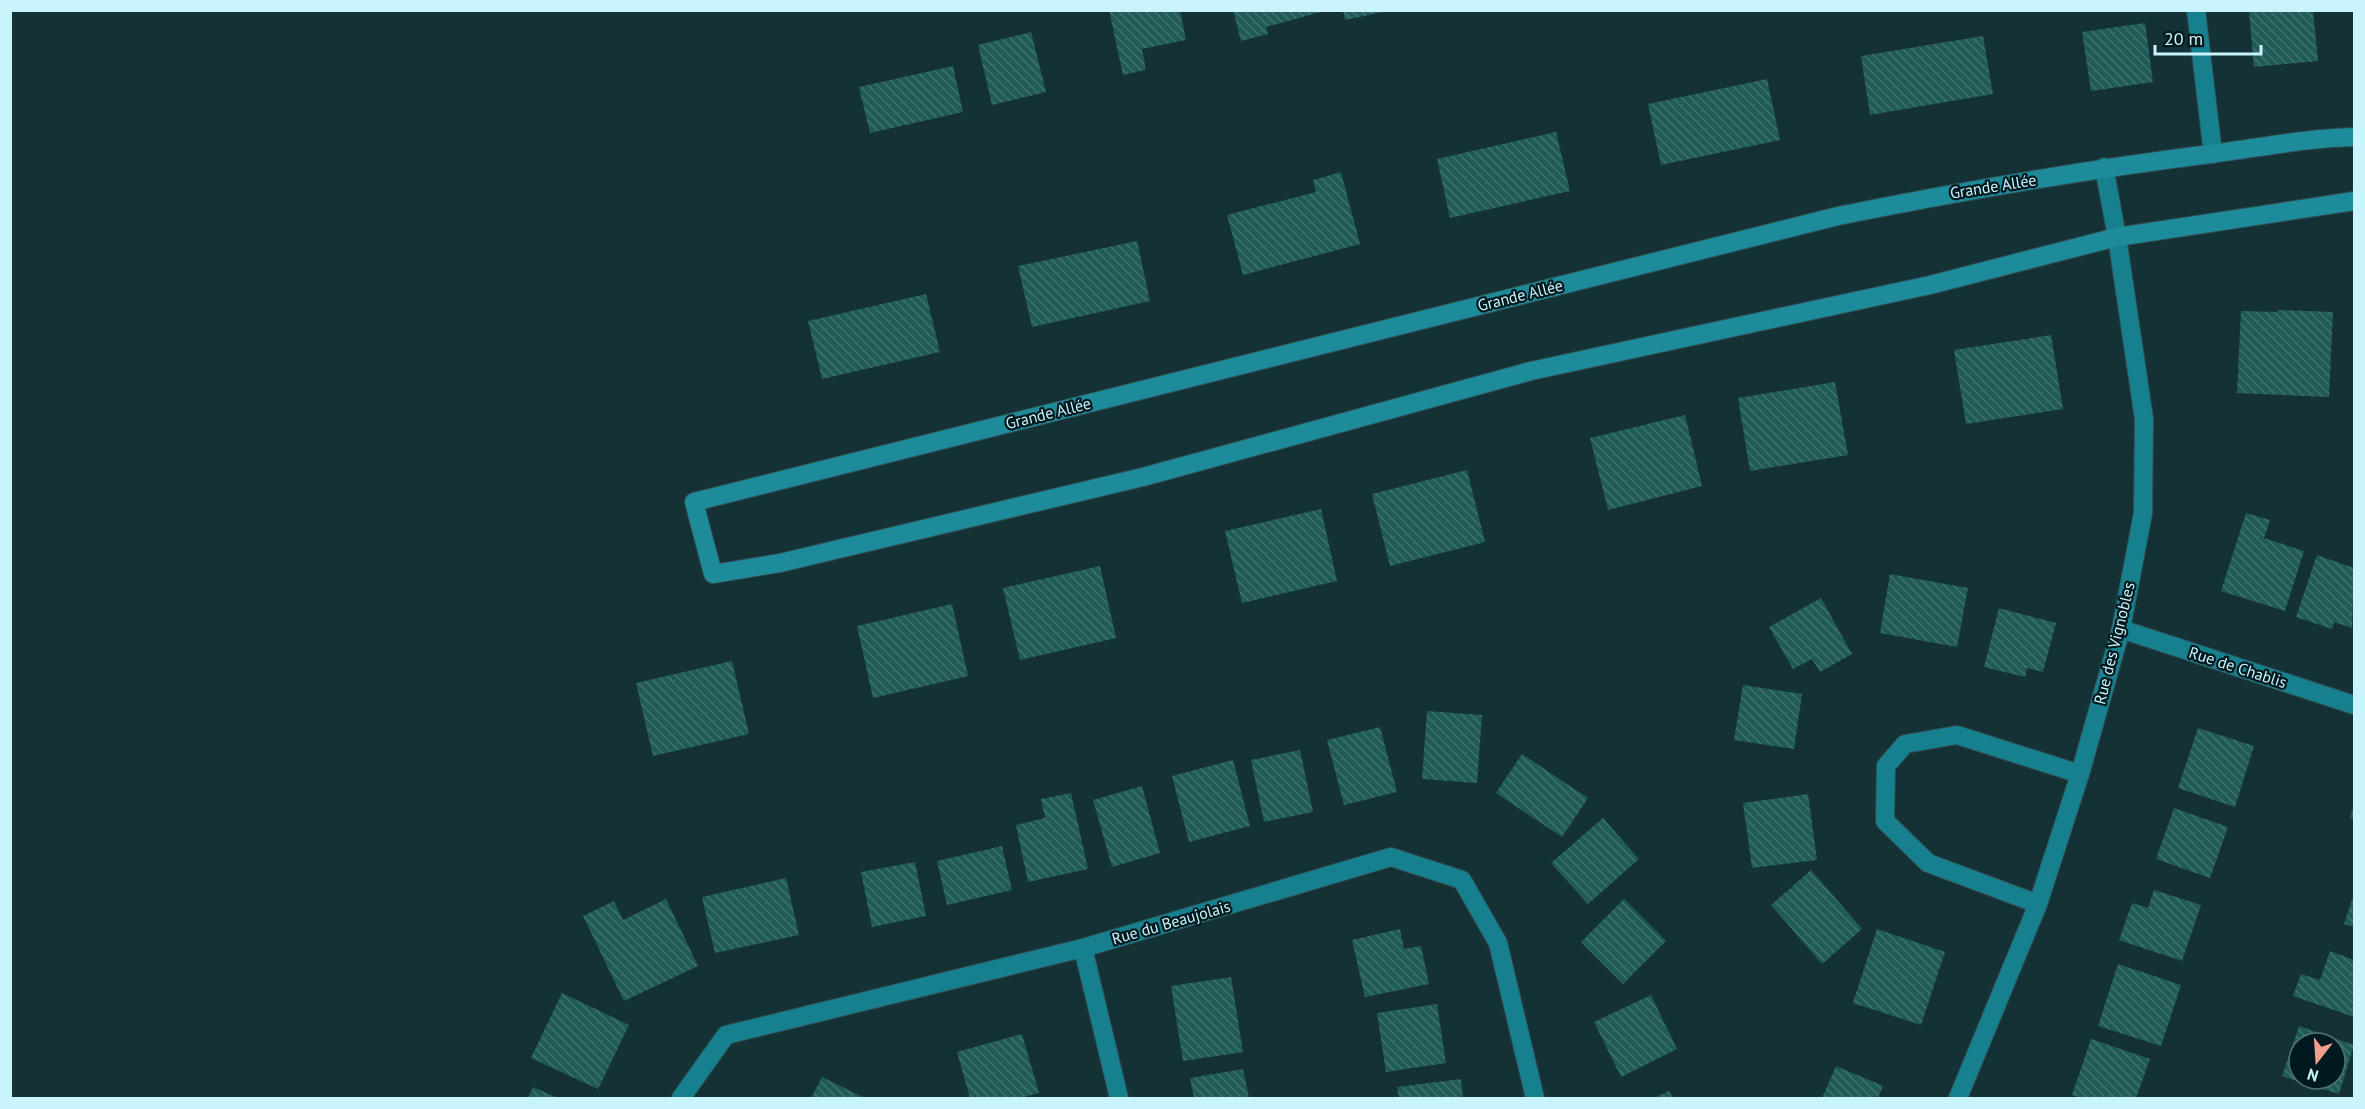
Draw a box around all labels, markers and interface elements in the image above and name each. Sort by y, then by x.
scale bar [2155,18,2262,56]
text: 20 m [2164,27,2203,50]
street label: Grande Allée [1948,169,2038,203]
street label: Grande Allée [1475,275,1565,315]
street label: Grande Allée [1003,393,1093,433]
street label: Rue des Vignobles [2089,580,2139,706]
street label: Rue de Chablis [2187,642,2290,692]
street label: Rue du Beaujolais [1109,895,1233,948]
north arrow [2287,1031,2347,1091]
text: N [2305,1064,2321,1086]

